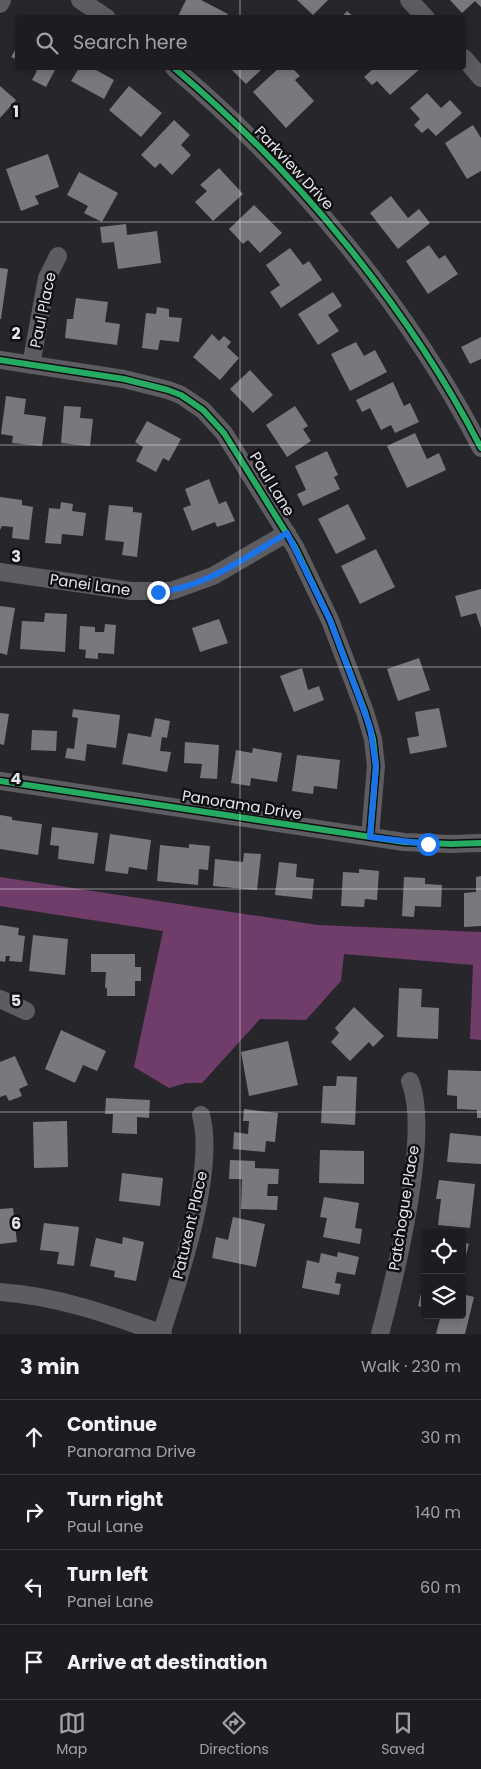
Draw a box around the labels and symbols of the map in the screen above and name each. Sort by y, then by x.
text: 1 [13,100,19,123]
street label: Parkview Drive [250,121,339,214]
street label: Paul Place [24,270,61,350]
text: 2 [11,322,21,345]
street label: Paul Lane [245,448,300,520]
text: 3 [11,545,21,568]
street label: Panei Lane [49,568,132,601]
route end [147,581,170,604]
text: 4 [11,767,22,790]
street label: Panorama Drive [181,785,303,824]
route start [417,833,440,856]
text: 5 [11,989,21,1012]
street label: Patchogue Place [383,1144,424,1272]
street label: Patuxent Place [167,1169,212,1281]
text: 6 [11,1212,21,1235]

